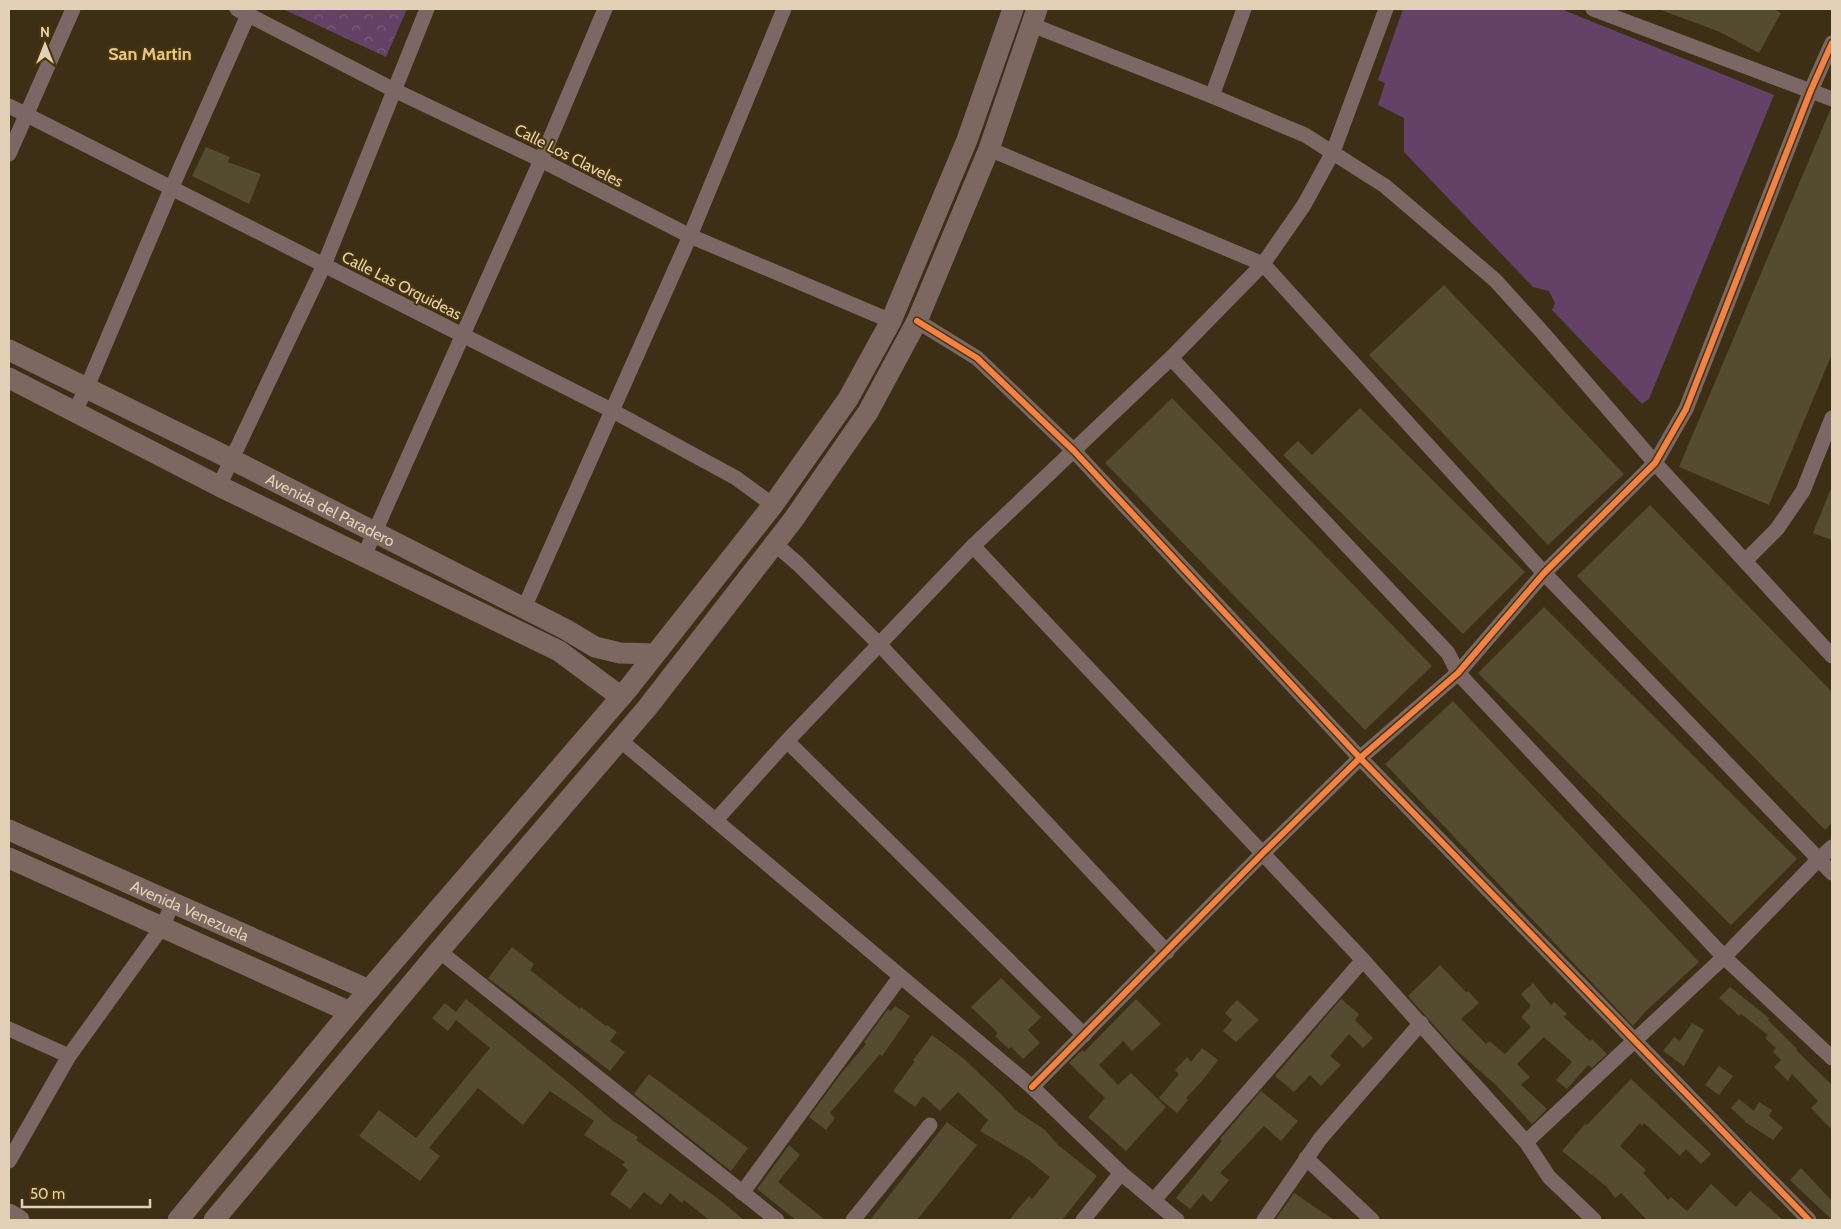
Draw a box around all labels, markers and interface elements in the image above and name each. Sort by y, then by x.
north arrow [20,20,70,70]
text: N [40,23,50,41]
district label: San Martin [108,43,192,65]
street label: Calle Los Claveles [511,120,626,191]
street label: Calle Las Orquideas [339,247,465,324]
street label: Avenida del Paradero [263,469,398,551]
street label: Avenida Venezuela [128,876,252,946]
scale bar [22,1176,150,1208]
text: 50 m [30,1185,65,1203]

